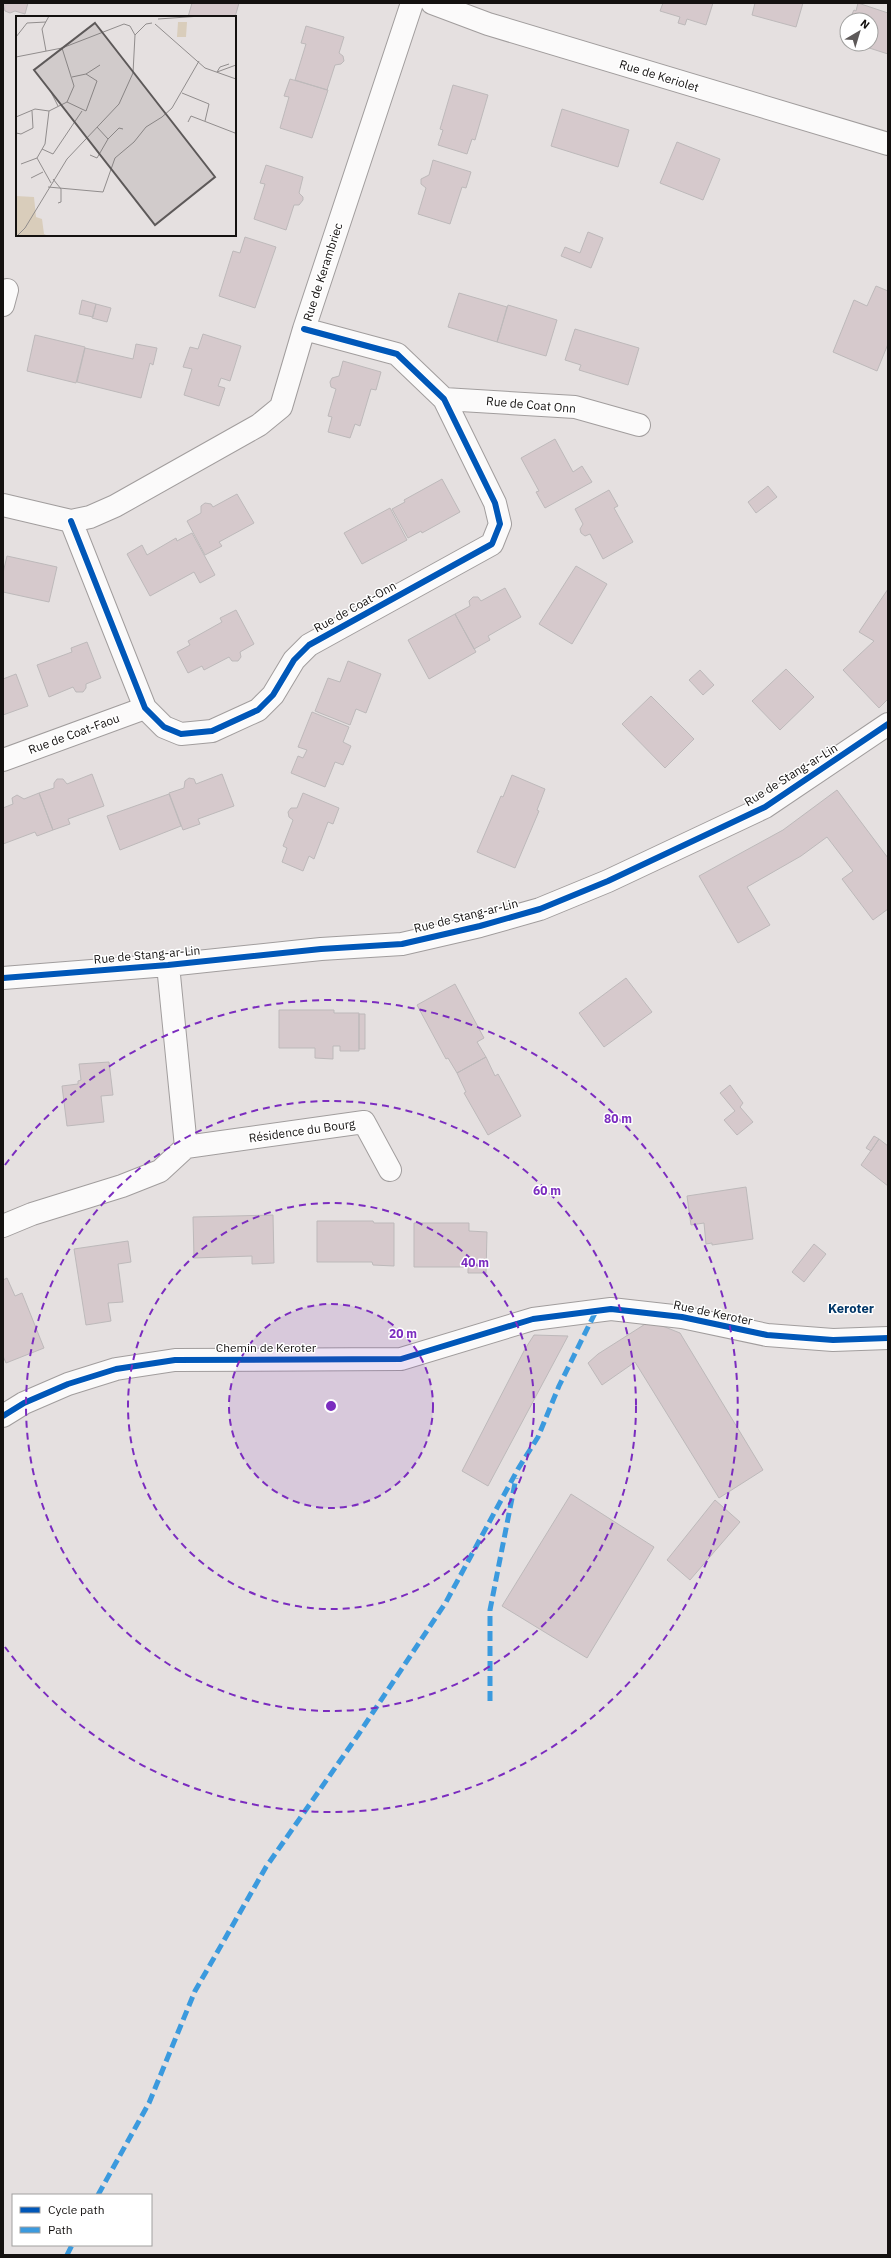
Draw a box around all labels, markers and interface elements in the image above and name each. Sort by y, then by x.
north arrow [839,12,879,52]
inset map [16,16,236,236]
text: N [858,16,873,32]
street label: Rue de Keriolet [618,56,701,95]
street label: Rue de Kerambriec [300,221,345,323]
street label: Rue de Coat Onn [486,393,577,416]
street label: Rue de Coat-Onn [311,578,399,635]
street label: Rue de Coat-Faou [26,710,121,757]
street label: Rue de Stang-ar-Lin [741,740,840,809]
street label: Rue de Stang-ar-Lin [412,895,520,936]
street label: Rue de Stang-ar-Lin [93,942,201,967]
text: 80 m [604,1111,632,1126]
street label: Résidence du Bourg [248,1116,357,1145]
text: 60 m [533,1183,561,1198]
text: 40 m [461,1255,489,1270]
street label: Rue de Keroter [672,1297,755,1328]
district label: Keroter [828,1300,874,1317]
text: 20 m [389,1326,417,1341]
street label: Chemin de Keroter [216,1340,317,1355]
centre of rings [324,1399,338,1413]
legend [12,2194,152,2246]
text: Cycle path [48,2202,105,2217]
text: Path [48,2222,73,2237]

